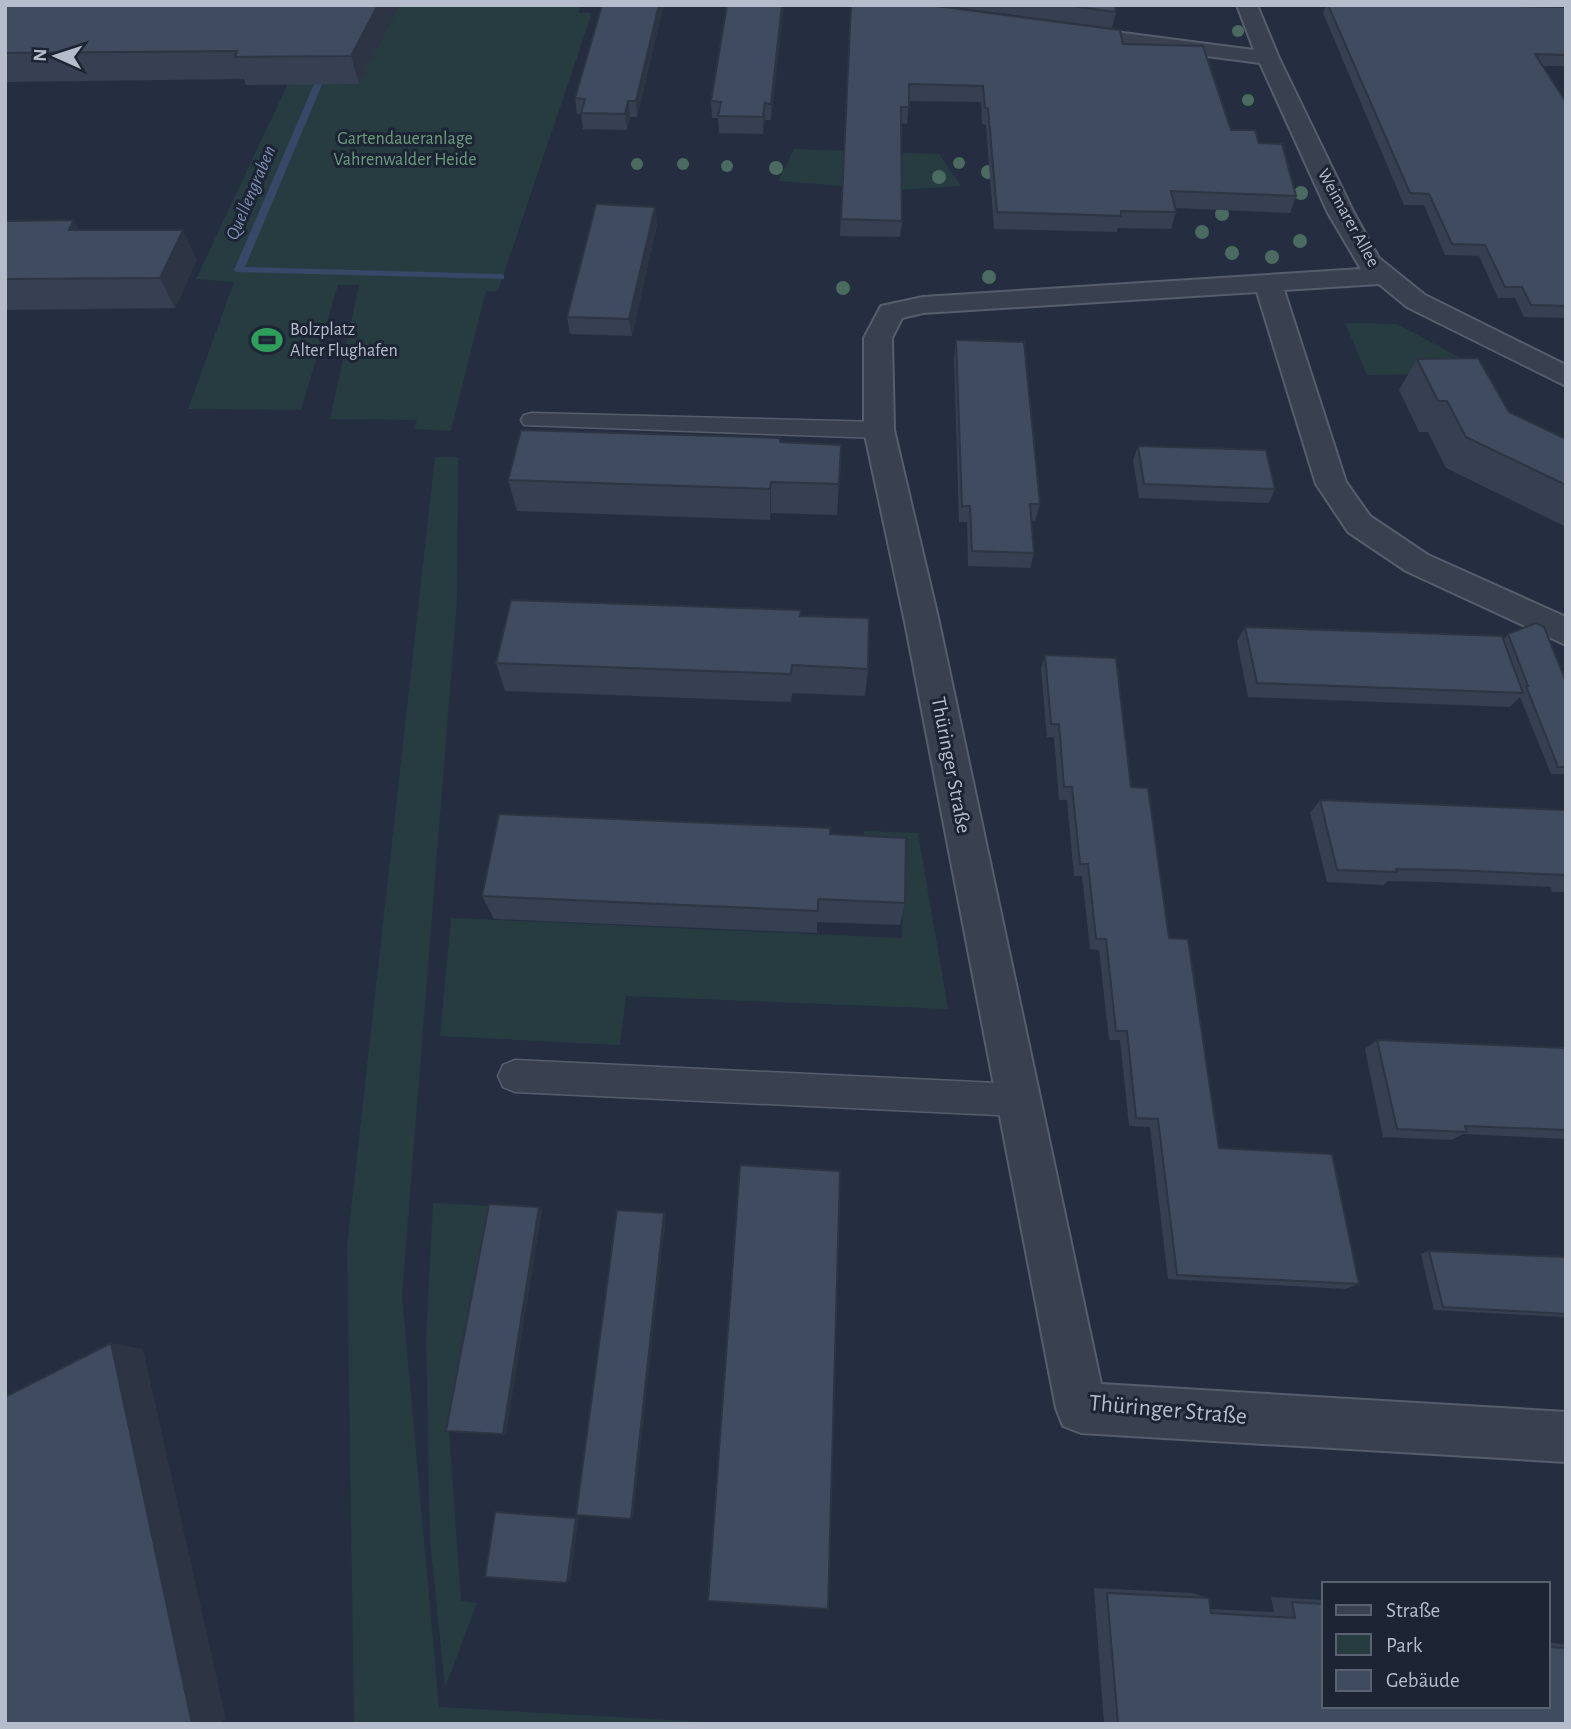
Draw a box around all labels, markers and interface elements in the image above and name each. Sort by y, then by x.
north arrow [21,21,91,91]
text: N [31,48,50,62]
park label: Gartendaueranlage Vahrenwalder Heide [334,130,476,169]
water label: Quellengraben [223,143,279,243]
street label: Weimarer Allee [1314,166,1382,270]
place label: Bolzplatz Alter Flughafen [290,321,398,360]
sports icon: Bolzplatz Alter Flughafen [250,323,284,357]
street label: Thüringer Straße [927,695,975,835]
street label: Thüringer Straße [1088,1391,1248,1429]
legend [1322,1582,1550,1708]
text: Straße [1386,1600,1440,1621]
text: Park [1386,1635,1423,1656]
text: Gebäude [1386,1670,1460,1691]

